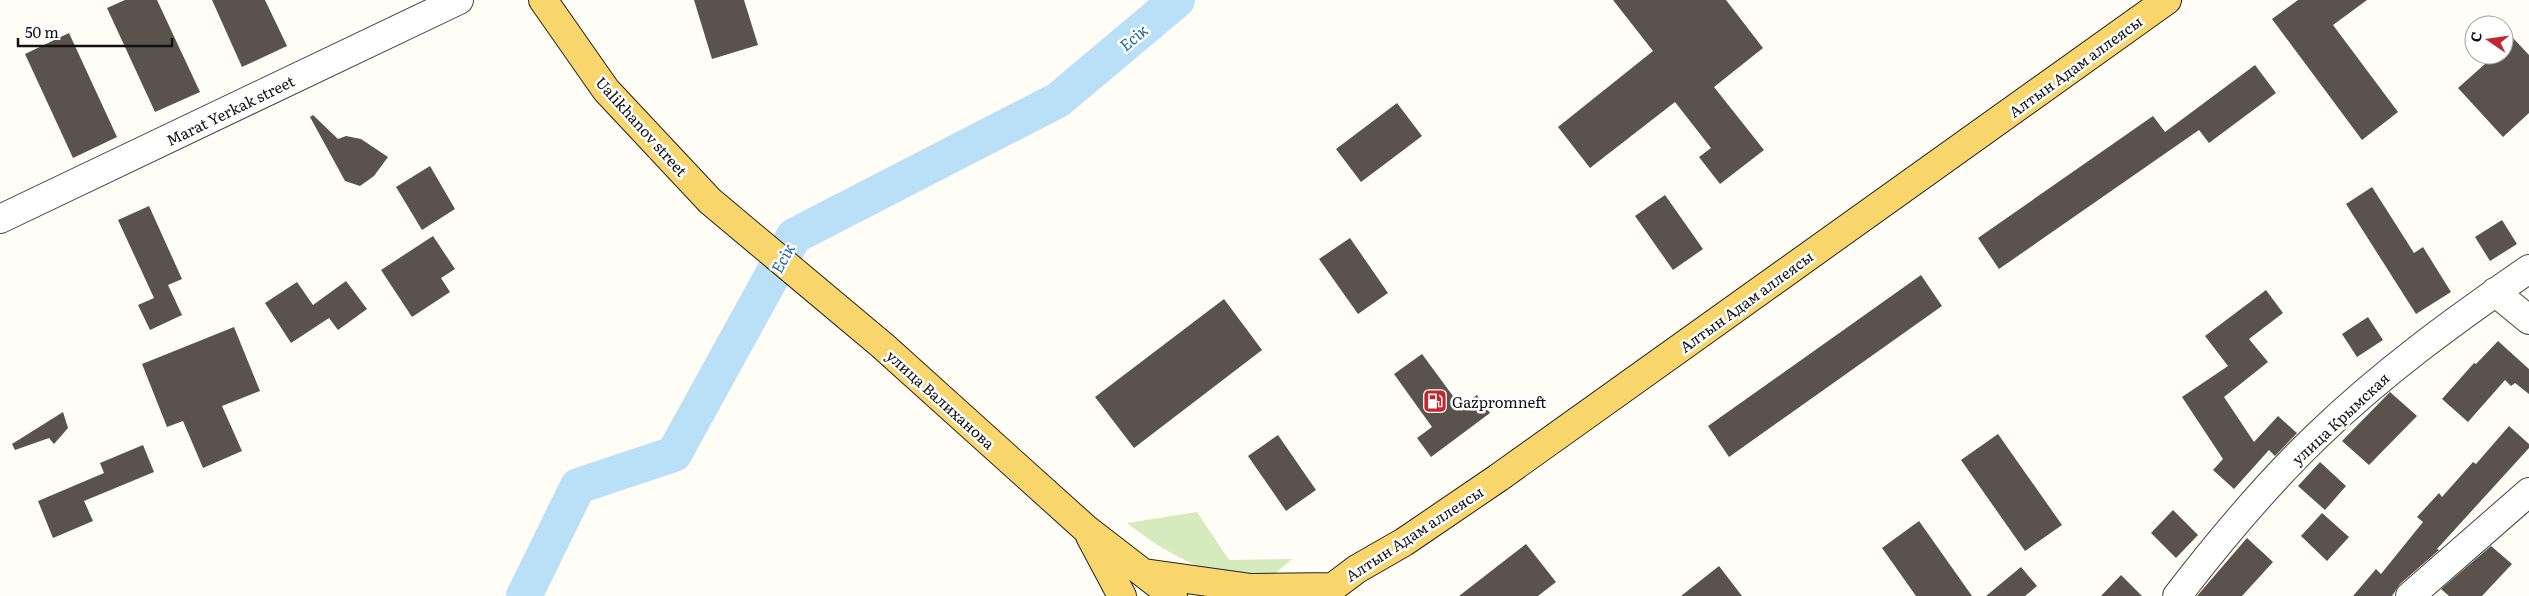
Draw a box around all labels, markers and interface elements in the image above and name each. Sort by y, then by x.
street label: Алтын Адам аллеясы [2003,10,2147,122]
scale bar [18,15,171,47]
north arrow [2464,15,2514,65]
water label: Есік [1114,18,1153,56]
text: 50 m [25,20,59,43]
text: С [2464,30,2486,44]
street label: Marat Yerkak street [162,69,298,151]
street label: Ualikhanov street [591,71,693,181]
water label: Есік [764,239,800,277]
street label: Алтын Адам аллеясы [1674,245,1818,357]
street label: улица Валиханова [882,344,1001,455]
street label: улица Крымская [2286,366,2394,470]
fuel station icon: Gazpromneft [1422,388,1448,414]
place label: Gazpromneft [1452,390,1546,413]
street label: Алтын Адам аллеясы [1340,480,1488,586]

